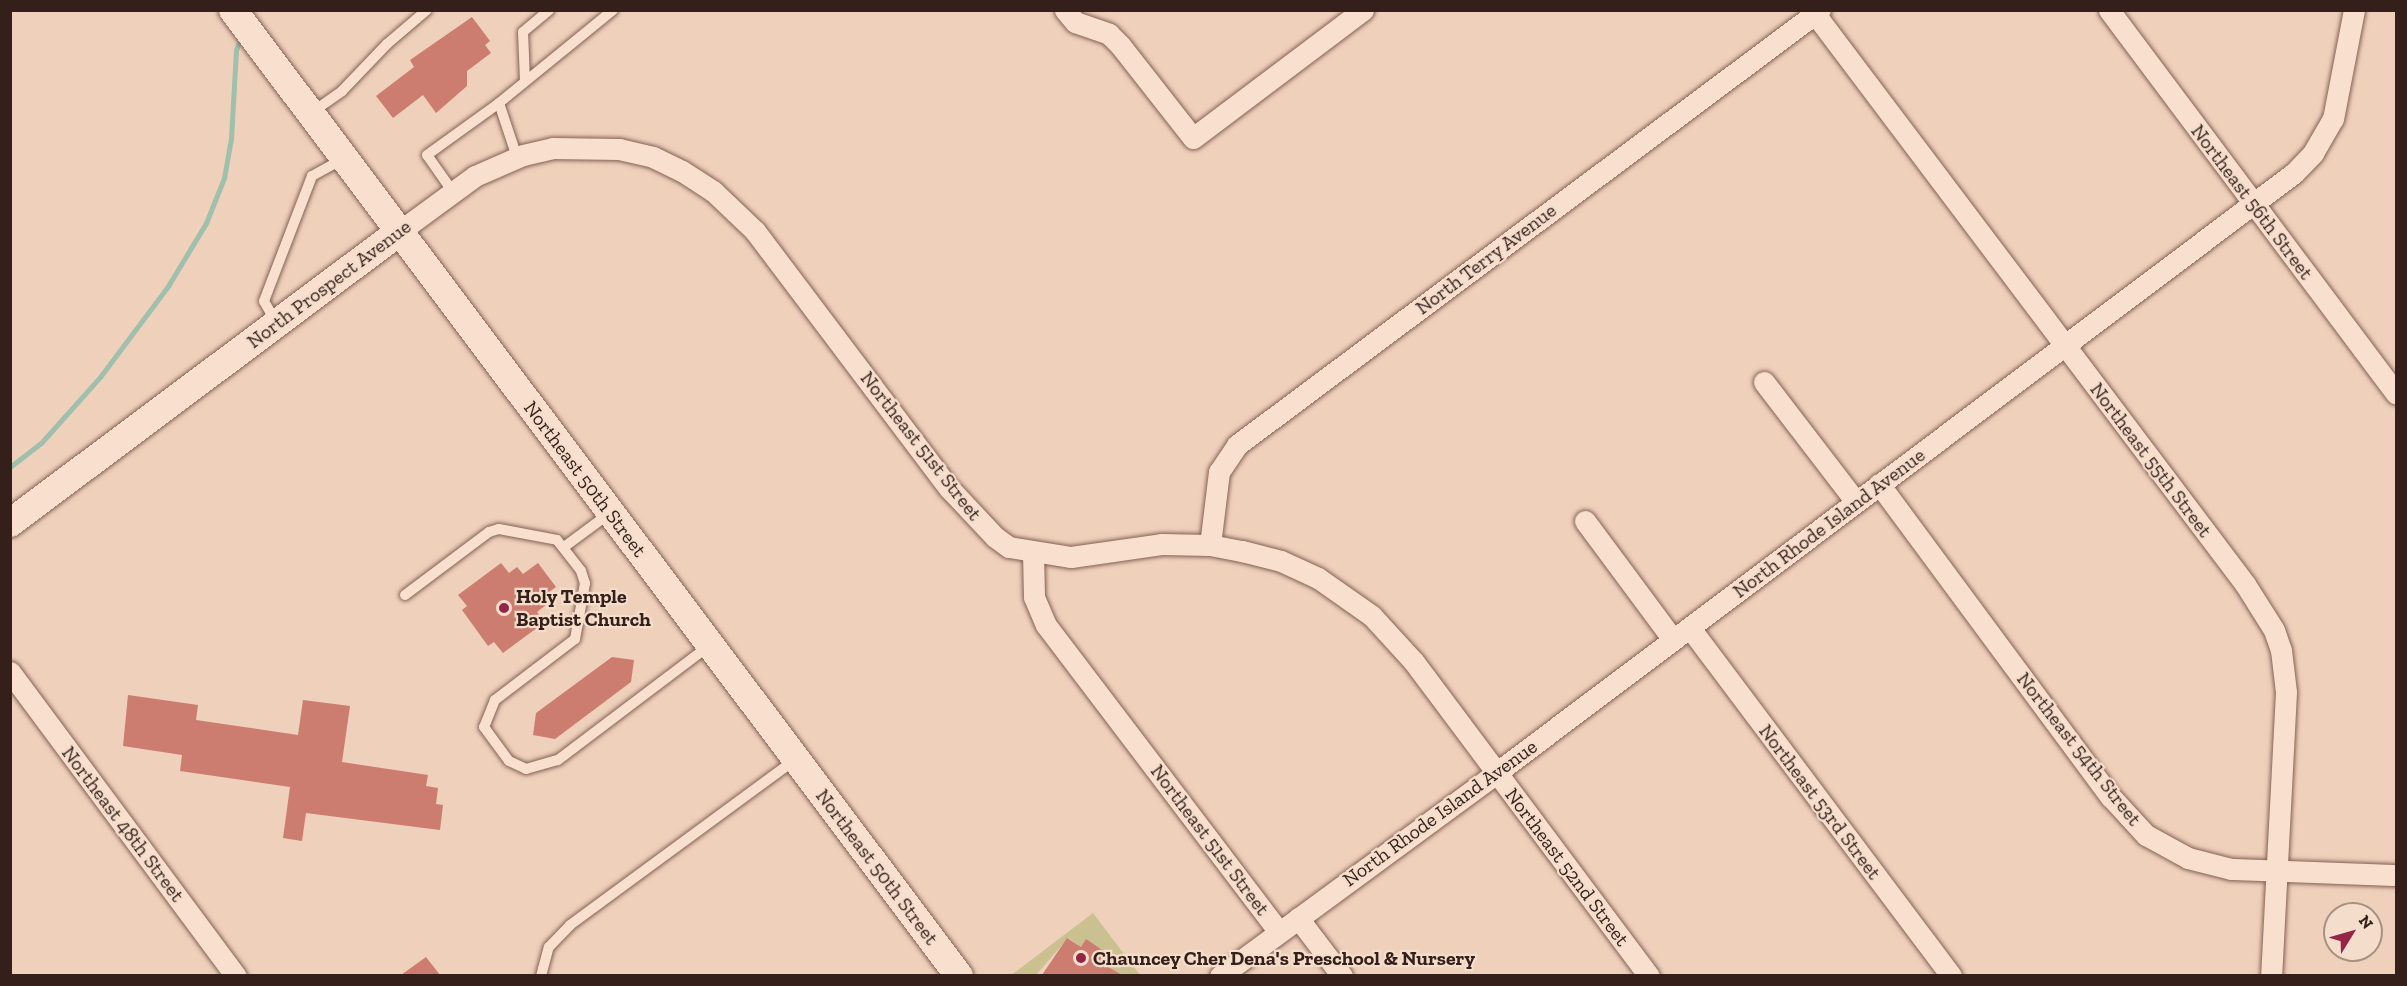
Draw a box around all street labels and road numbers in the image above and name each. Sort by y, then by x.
street label: Northeast 56th Street [2186,120,2318,284]
street label: North Terry Avenue [1410,198,1562,320]
street label: North Prospect Avenue [242,214,416,354]
street label: Northeast 51st Street [855,367,987,525]
street label: Northeast 55th Street [2085,378,2217,542]
street label: Northeast 50th Street [519,396,651,562]
street label: North Rhode Island Avenue [1728,443,1930,603]
street label: Northeast 54th Street [2012,667,2146,831]
street label: Northeast 53rd Street [1754,720,1886,884]
street label: North Rhode Island Avenue [1338,734,1542,892]
street label: Northeast 48th Street [57,741,189,907]
street label: Northeast 51st Street [1145,760,1275,920]
street label: Northeast 52nd Street [1500,783,1634,951]
street label: Northeast 50th Street [811,784,943,950]

